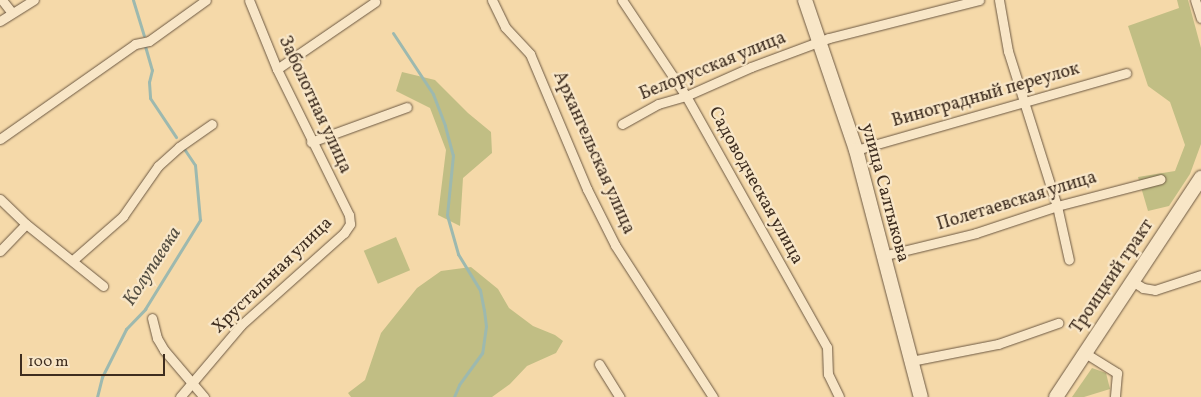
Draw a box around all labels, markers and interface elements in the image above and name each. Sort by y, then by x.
street label: Белорусская улица [636,28,790,106]
street label: Заболотная улица [273,33,355,177]
street label: Виноградный переулок [890,59,1082,133]
street label: Архангельская улица [547,68,639,238]
street label: Садоводческая улица [703,103,807,269]
street label: улица Салтыкова [855,121,913,265]
street label: Полетаевская улица [934,167,1100,237]
street label: Хрустальная улица [208,213,338,339]
street label: Троицкий тракт [1067,215,1159,339]
water label: Колупаевка [119,223,187,311]
scale bar [22,344,168,376]
text: 100 m [28,352,68,373]

